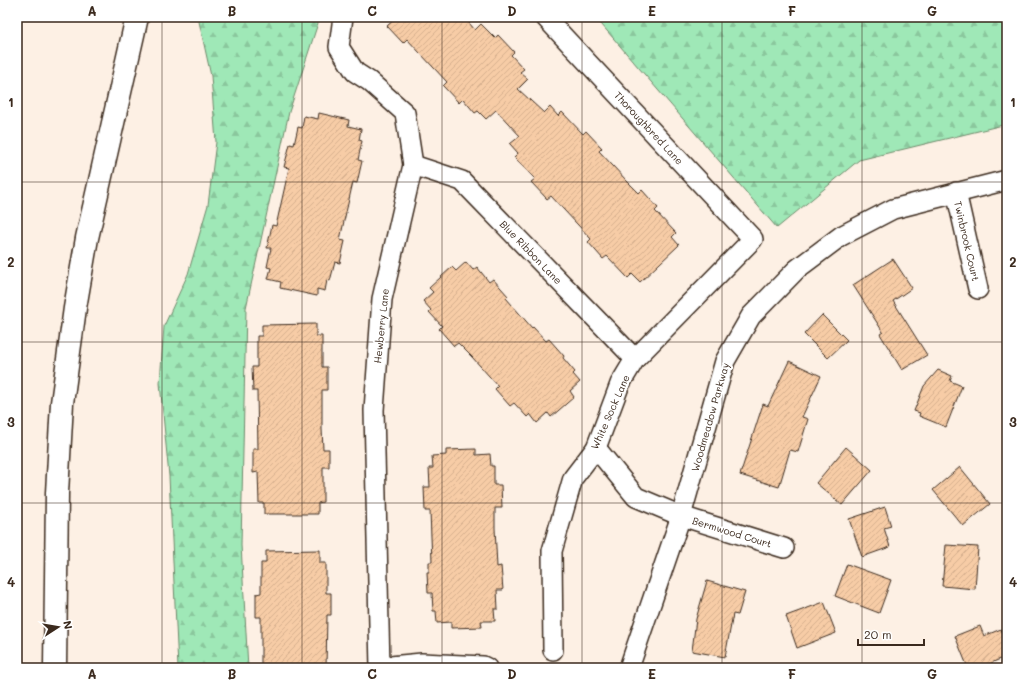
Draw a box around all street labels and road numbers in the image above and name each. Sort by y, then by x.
street label: Thoroughbred Lane [611,88,687,168]
street label: Twinbrook Court [951,200,983,282]
street label: Blue Ribbon Lane [497,217,565,287]
street label: Hewberry Lane [370,288,392,364]
street label: Woodmeadow Parkway [688,361,732,473]
street label: White Sock Lane [587,372,633,452]
street label: Bermwood Court [690,513,774,551]

